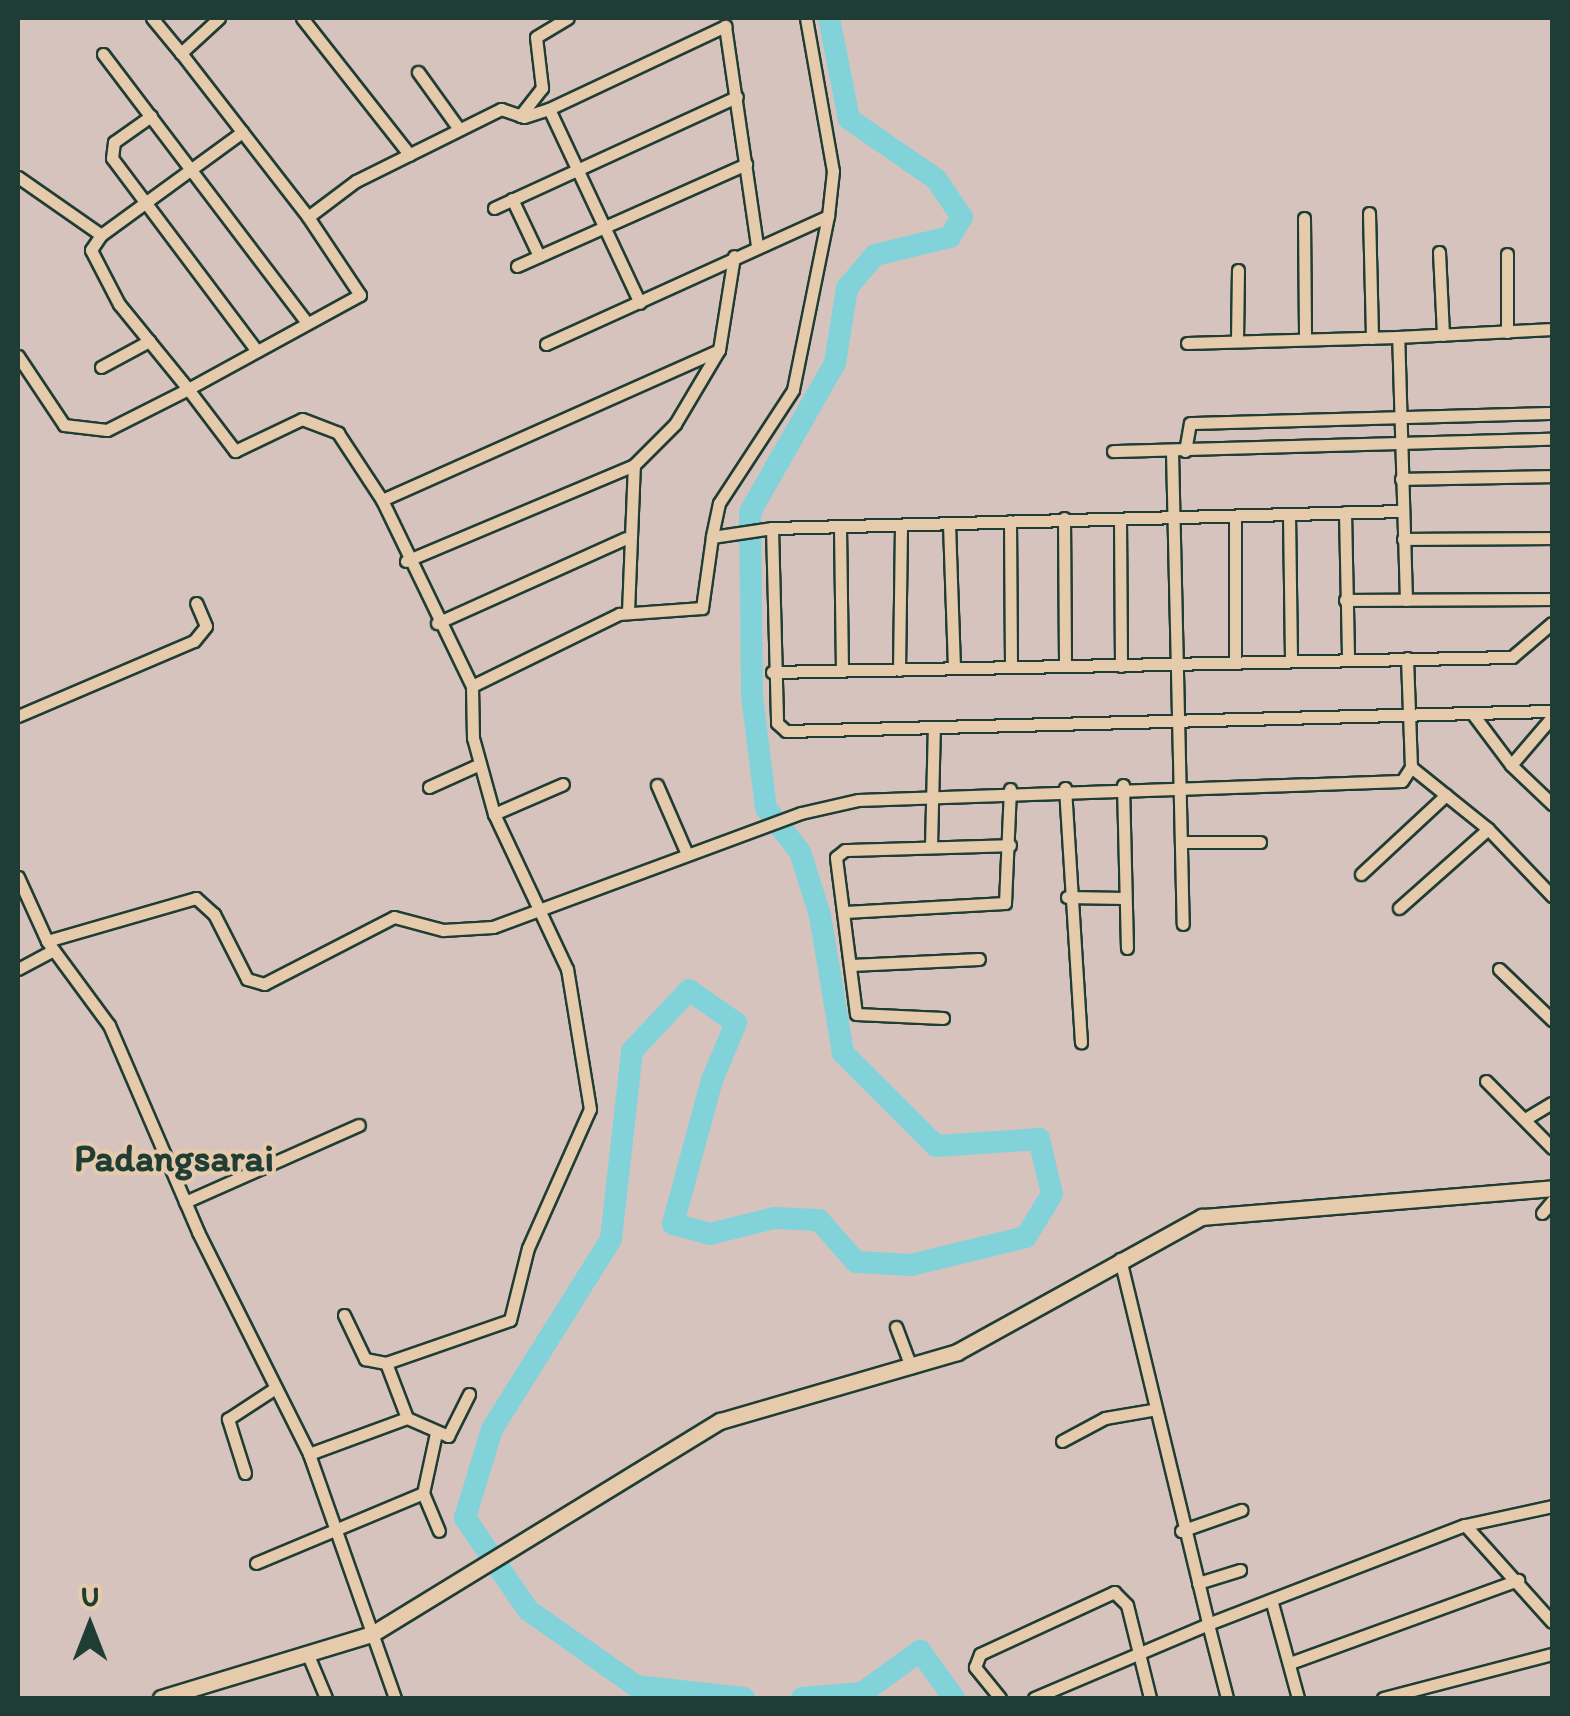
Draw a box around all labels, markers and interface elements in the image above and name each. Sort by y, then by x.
district label: Padangsarai [74,1136,274,1182]
north arrow [40,1576,140,1676]
text: U [81,1579,99,1613]

